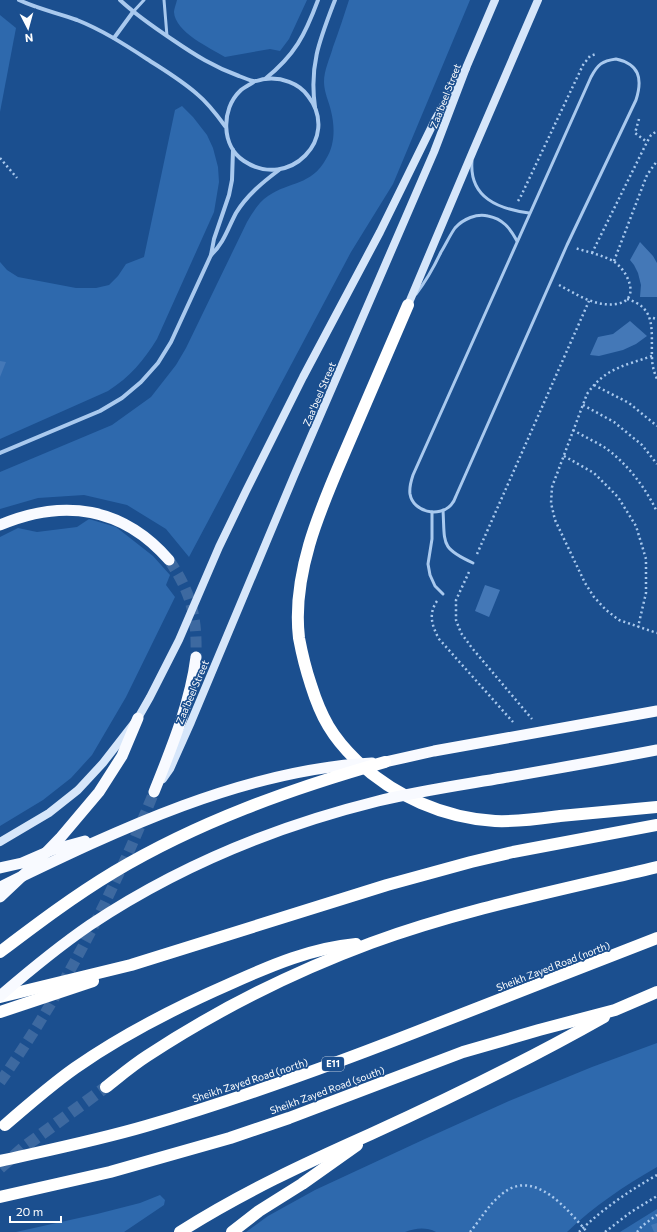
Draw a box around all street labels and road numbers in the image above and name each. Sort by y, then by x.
street label: Zaa'beel Street [427,62,463,130]
street label: Zaa'beel Street [300,360,338,428]
street label: Zaa'beel Street [173,658,211,726]
street label: Sheikh Zayed Road (north) [494,939,612,993]
street label: Sheikh Zayed Road (north) [191,1056,309,1104]
road number: E11 [322,1057,344,1071]
street label: Sheikh Zayed Road (south) [268,1064,386,1116]

